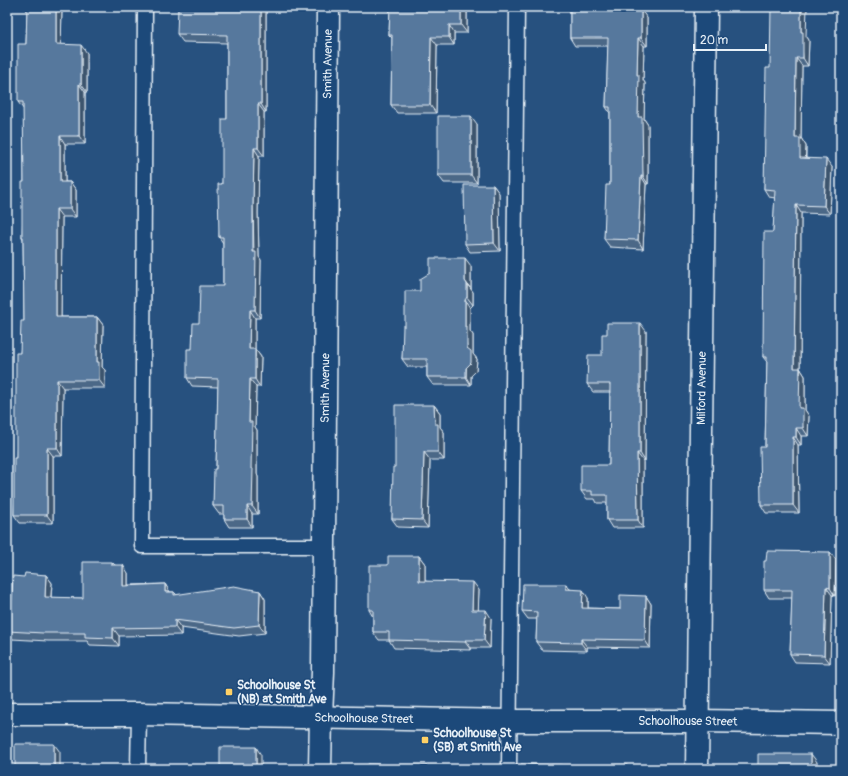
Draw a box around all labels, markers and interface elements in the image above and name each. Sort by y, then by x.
scale bar [694,26,766,52]
street label: Smith Avenue [320,29,335,99]
text: 20 m [700,33,729,48]
street label: Milford Avenue [694,351,709,425]
street label: Smith Avenue [317,353,333,423]
place label: Schoolhouse St (NB) at Smith Ave [237,678,328,707]
marker: Schoolhouse St (NB) at Smith Ave [224,687,234,697]
street label: Schoolhouse Street [314,710,414,727]
street label: Schoolhouse Street [638,713,738,729]
place label: Schoolhouse St (SB) at Smith Ave [433,726,522,755]
marker: Schoolhouse St (SB) at Smith Ave [420,735,430,745]

